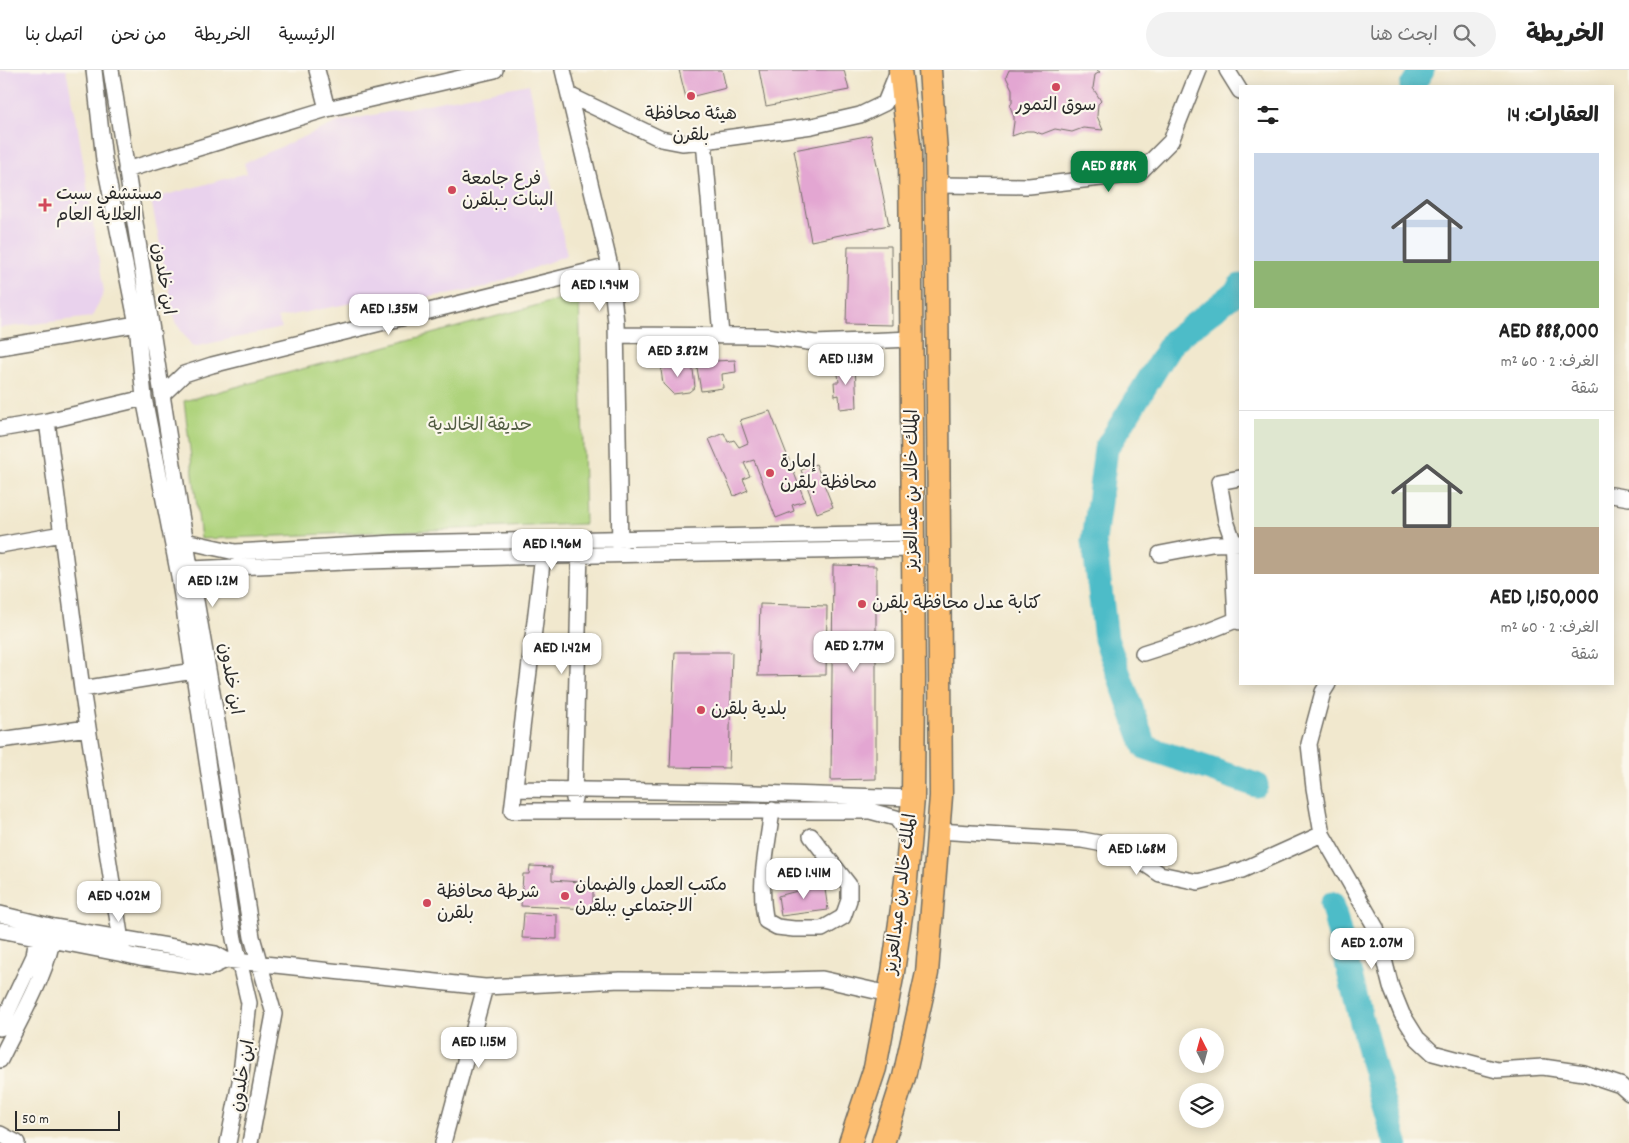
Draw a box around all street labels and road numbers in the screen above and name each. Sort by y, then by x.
street label: ابن خلدون [144,241,180,317]
street label: الملك خالد بن عبدالعزيز [901,409,926,573]
street label: ابن خلدون [210,641,248,717]
street label: الملك خالد بن عبدالعزيز [879,812,924,978]
street label: ابن خلدون [225,1038,263,1114]

